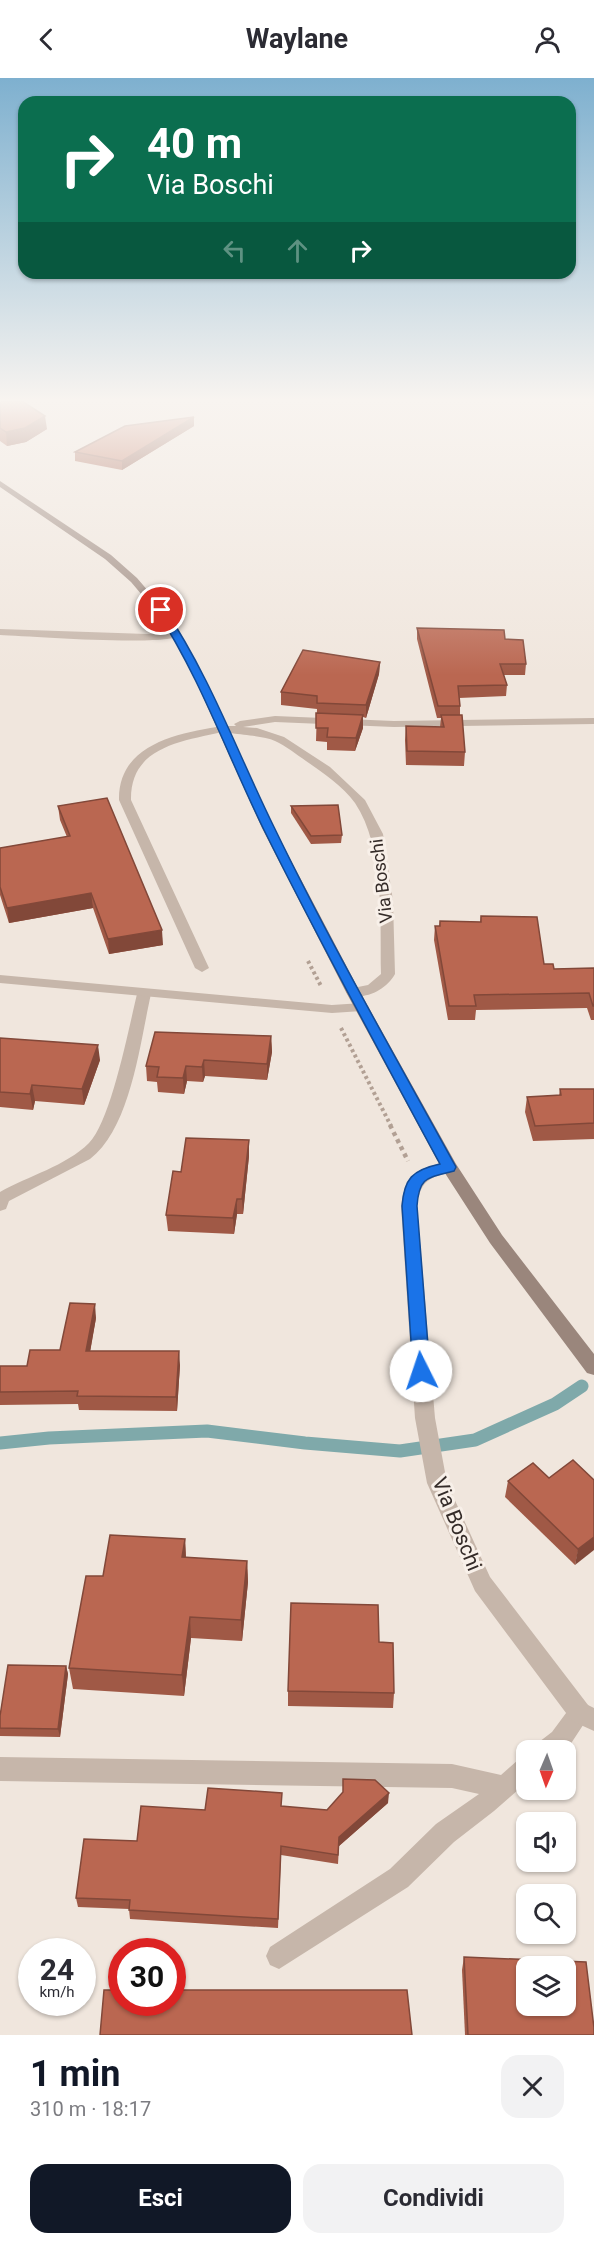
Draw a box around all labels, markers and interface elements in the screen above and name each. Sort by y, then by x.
icon: back [30,23,63,56]
text: Waylane [246,23,348,55]
icon: person [531,23,564,56]
text: 40 m [147,119,242,168]
icon: right [48,120,126,198]
text: Via Boschi [147,169,274,201]
icon: left [218,234,251,267]
icon: ahead [281,234,314,267]
icon: right [344,234,377,267]
pin [135,584,186,635]
icon: arrive [144,593,177,626]
street label: Via Boschi [365,838,397,924]
position arrow [389,1339,453,1403]
street label: Via Boschi [427,1474,487,1574]
north arrow [516,1740,576,1800]
map controls [516,1740,576,2016]
button: sound [516,1812,576,1872]
button: search [516,1884,576,1944]
speed limit sign: 30 [108,1938,186,2016]
text: 24 [40,1952,74,1987]
button: layers [516,1956,576,2016]
text: km/h [39,1983,75,2001]
text: 1 min [30,2053,121,2095]
button: close [501,2055,564,2118]
text: 310 m · 18:17 [30,2097,151,2121]
button: Esci [30,2164,291,2233]
button: Condividi [303,2164,564,2233]

